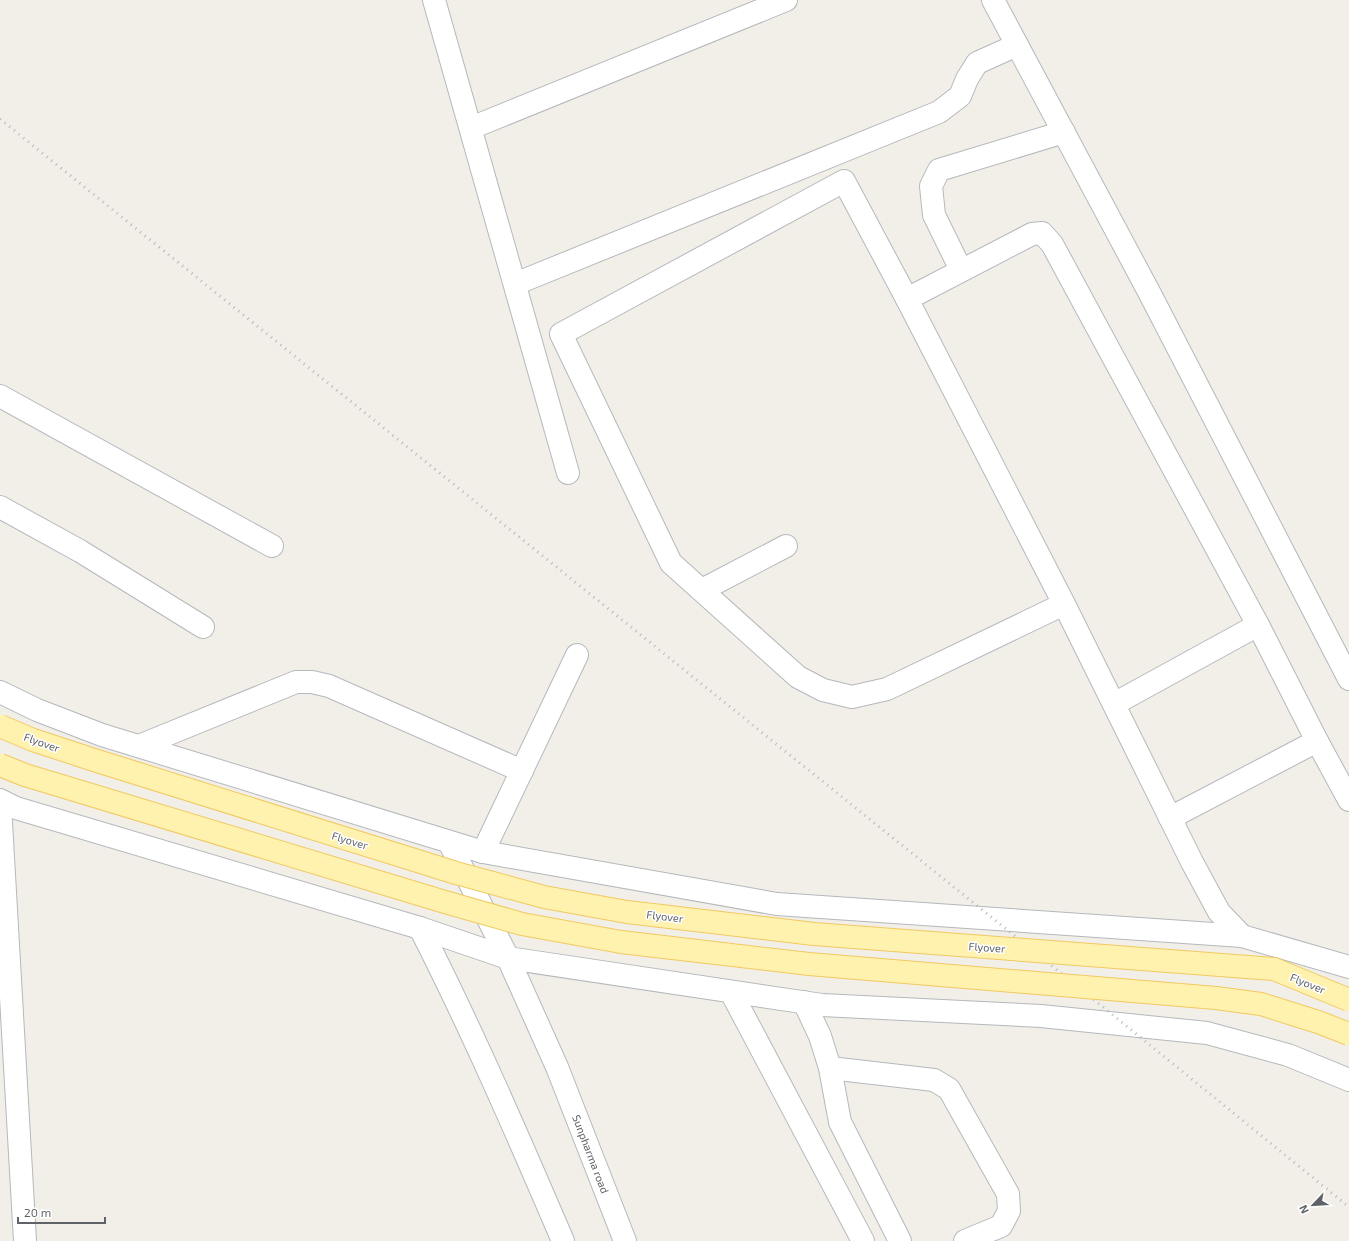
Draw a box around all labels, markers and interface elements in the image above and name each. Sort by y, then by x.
street label: Flyover [22,730,62,755]
street label: Flyover [330,828,370,852]
street label: Flyover [646,907,685,925]
street label: Flyover [968,939,1006,955]
street label: Flyover [1288,970,1328,996]
street label: Sunpharma road [570,1113,612,1195]
north arrow [1293,1185,1333,1225]
scale bar [18,1199,105,1225]
text: N [1296,1203,1311,1216]
text: 20 m [24,1205,51,1219]

